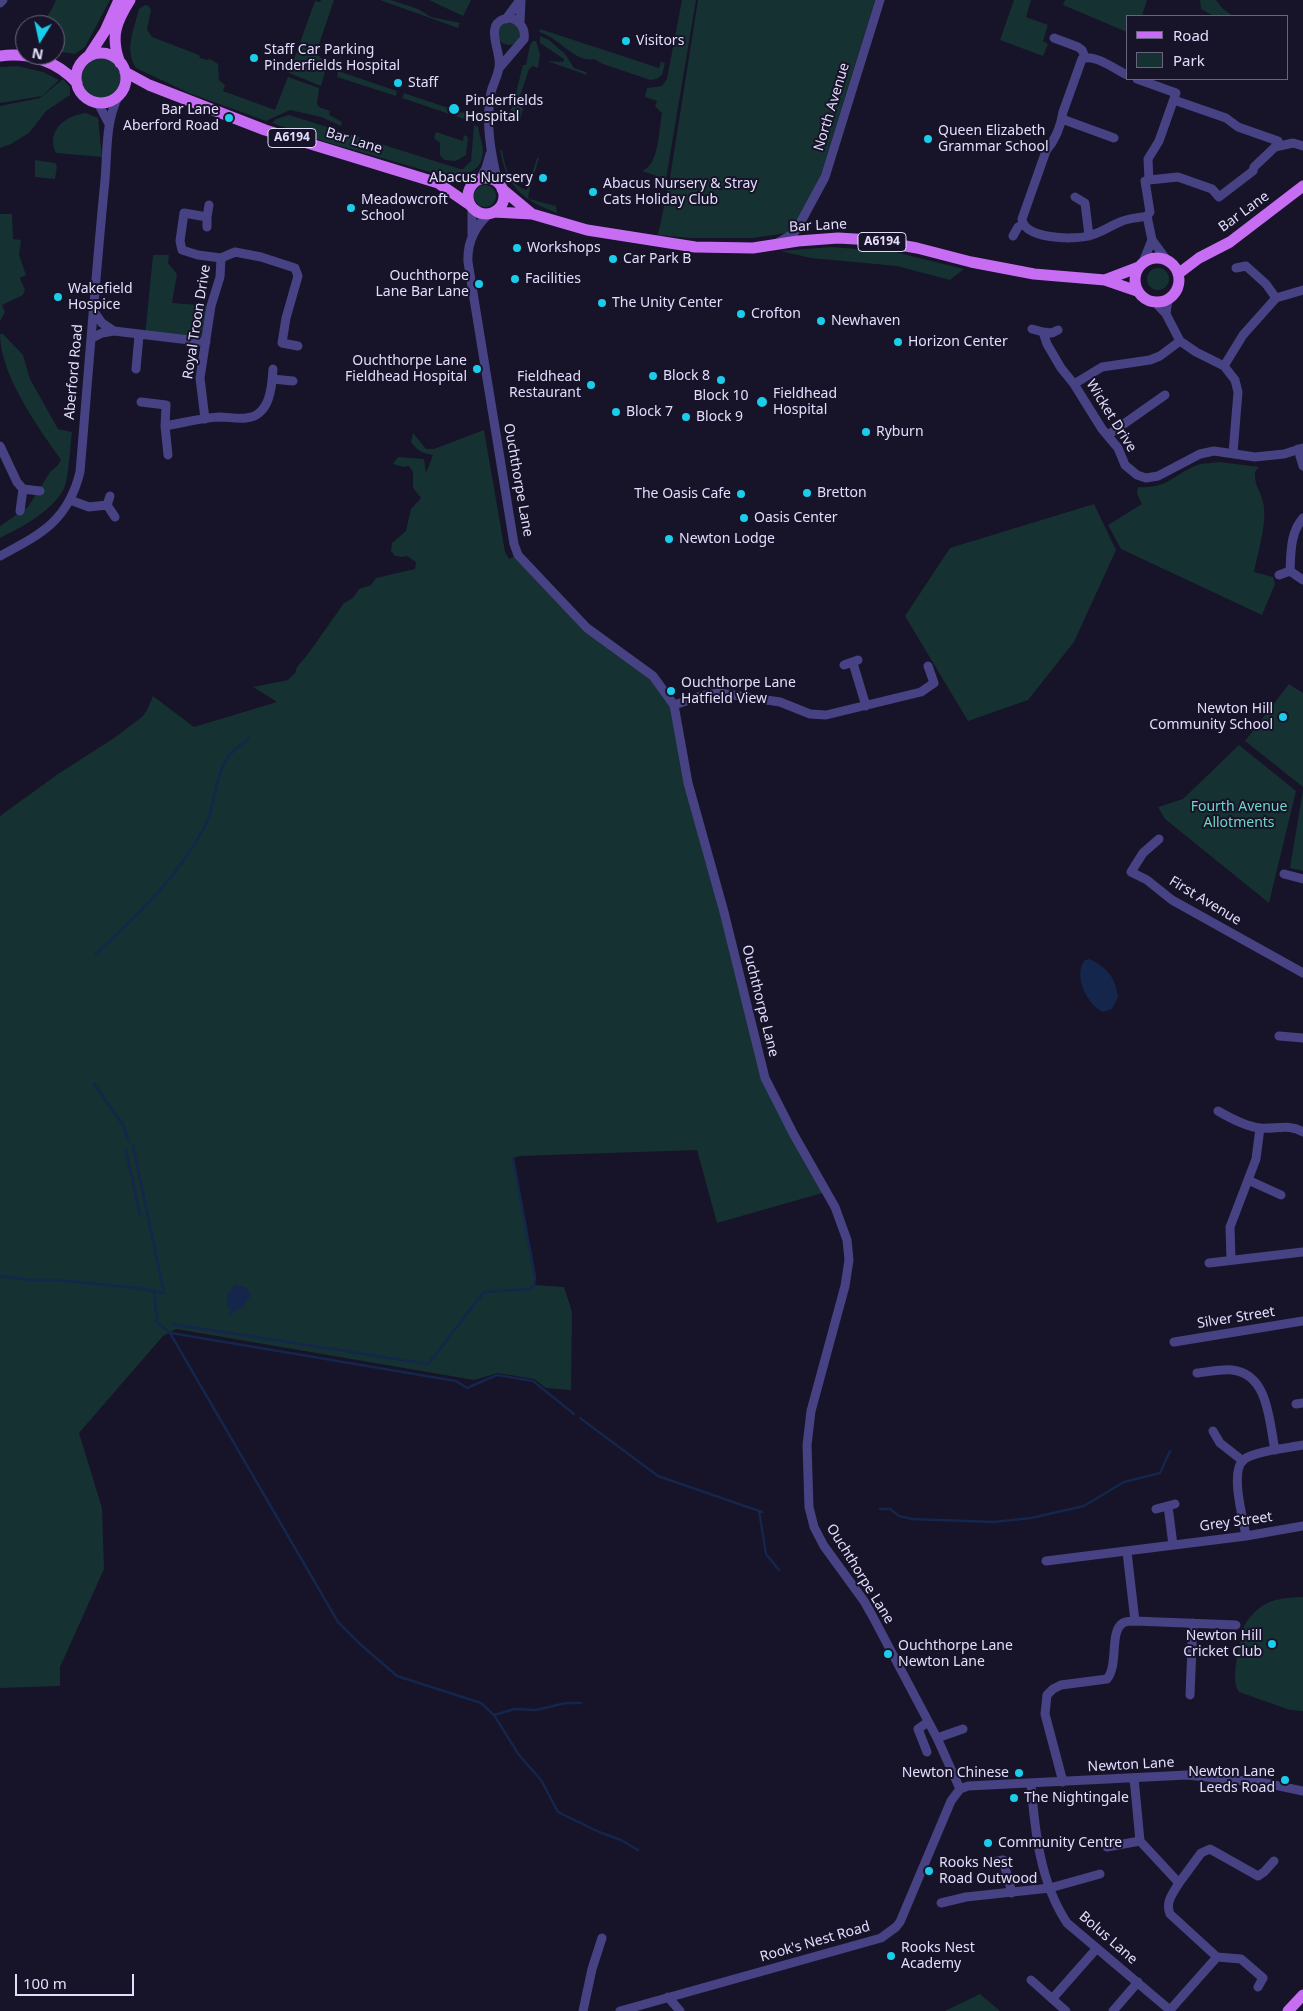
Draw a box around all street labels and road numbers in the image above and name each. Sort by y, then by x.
street label: North Avenue [811,61,853,153]
street label: Bar Lane [324,124,384,158]
road number: A6194 [268,128,316,148]
street label: Bar Lane [1216,188,1272,236]
street label: Bar Lane [789,216,847,236]
road number: A6194 [858,232,906,252]
street label: Royal Troon Drive [180,264,214,380]
street label: Aberford Road [61,323,87,421]
street label: Wicket Drive [1082,377,1140,455]
street label: Ouchthorpe Lane [500,422,536,538]
street label: First Avenue [1166,873,1244,929]
street label: Ouchthorpe Lane [738,943,782,1059]
street label: Silver Street [1196,1304,1276,1332]
street label: Grey Street [1199,1509,1273,1535]
street label: Ouchthorpe Lane [822,1521,898,1627]
street label: Newton Lane [1087,1754,1175,1776]
street label: Bolus Lane [1075,1908,1141,1968]
street label: Rook's Nest Road [758,1918,872,1966]

